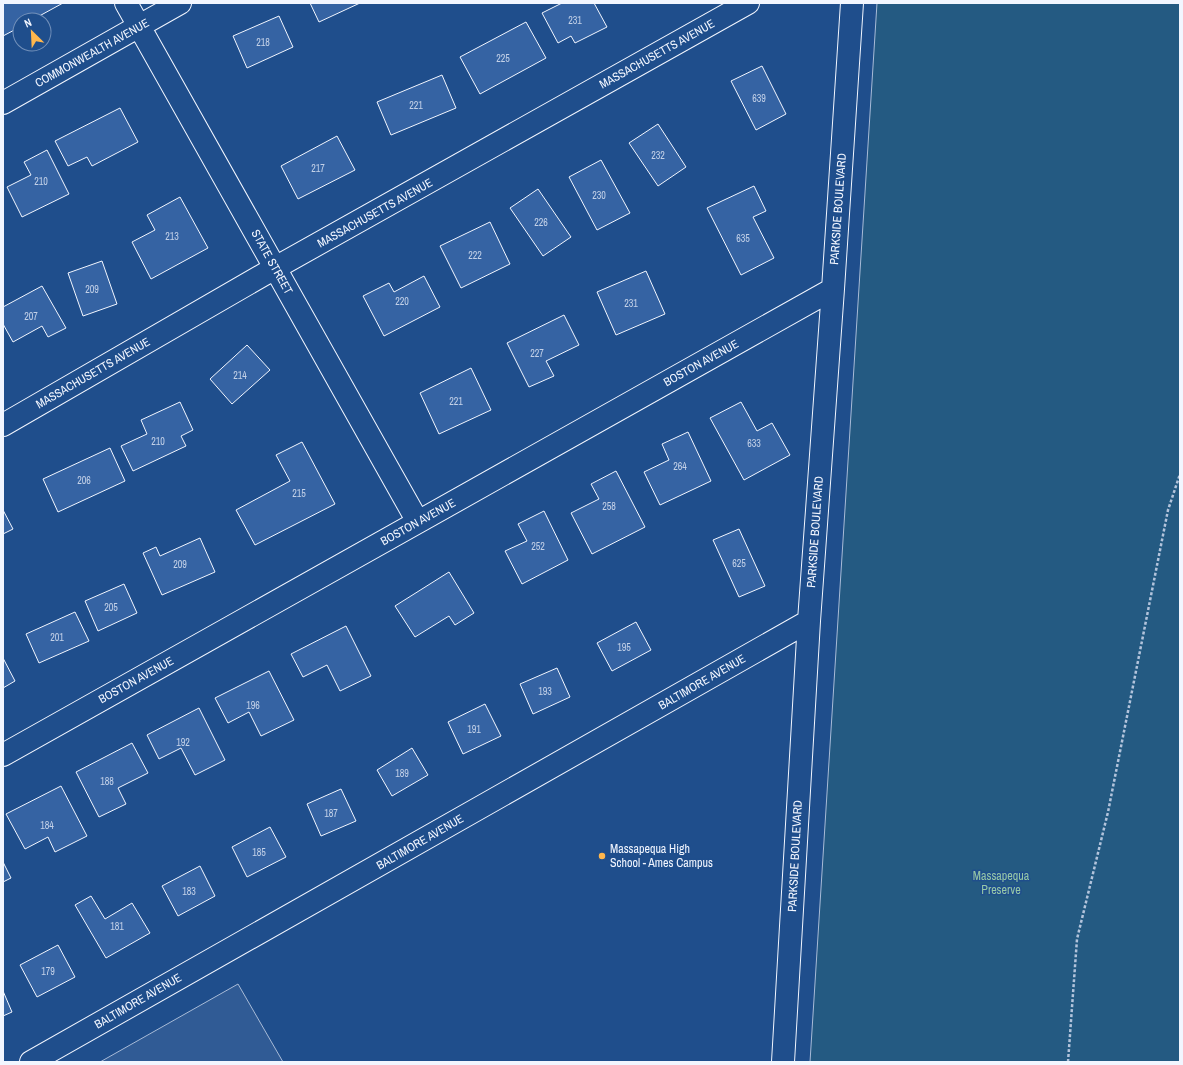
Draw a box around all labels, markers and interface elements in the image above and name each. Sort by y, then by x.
north arrow [12,12,52,52]
house number: 231 [568,14,582,27]
text: N [22,15,34,31]
street label: COMMONWEALTH AVENUE [32,15,152,91]
street label: MASSACHUSETTS AVENUE [597,16,717,92]
house number: 218 [256,36,270,49]
house number: 225 [496,52,510,65]
house number: 639 [752,92,766,105]
house number: 221 [409,99,423,112]
house number: 232 [651,149,665,162]
street label: PARKSIDE BOULEVARD [826,153,850,265]
house number: 217 [311,162,325,175]
house number: 210 [34,175,48,188]
street label: MASSACHUSETTS AVENUE [315,175,435,251]
house number: 230 [592,189,606,202]
house number: 226 [534,216,548,229]
street label: STATE STREET [248,227,296,297]
house number: 213 [165,230,179,243]
house number: 635 [736,232,750,245]
house number: 222 [468,249,482,262]
house number: 209 [85,283,99,296]
house number: 220 [395,295,409,308]
house number: 231 [624,297,638,310]
house number: 207 [24,310,38,323]
street label: MASSACHUSETTS AVENUE [33,334,153,412]
street label: BOSTON AVENUE [661,336,741,390]
house number: 227 [530,347,544,360]
house number: 214 [233,369,247,382]
house number: 221 [449,395,463,408]
house number: 210 [151,435,165,448]
house number: 633 [747,437,761,450]
house number: 264 [673,460,687,473]
house number: 206 [77,474,91,487]
street label: PARKSIDE BOULEVARD [803,476,827,588]
house number: 215 [292,487,306,500]
street label: BOSTON AVENUE [378,495,458,549]
house number: 258 [602,500,616,513]
house number: 252 [531,540,545,553]
house number: 625 [732,557,746,570]
house number: 209 [173,558,187,571]
house number: 205 [104,601,118,614]
house number: 201 [50,631,64,644]
house number: 195 [617,641,631,654]
street label: BALTIMORE AVENUE [656,651,748,713]
street label: BOSTON AVENUE [96,653,176,707]
house number: 193 [538,685,552,698]
house number: 196 [246,699,260,712]
house number: 191 [467,723,481,736]
house number: 192 [176,736,190,749]
house number: 189 [395,767,409,780]
house number: 188 [100,775,114,788]
street label: PARKSIDE BOULEVARD [784,800,806,912]
house number: 187 [324,807,338,820]
street label: BALTIMORE AVENUE [374,811,466,873]
house number: 184 [40,819,54,832]
place label: Massapequa High School - Ames Campus [610,841,713,871]
house number: 185 [252,846,266,859]
marker: Massapequa High School - Ames Campus [597,851,607,861]
park label: Massapequa Preserve [973,868,1030,898]
house number: 183 [182,885,196,898]
house number: 181 [110,920,124,933]
house number: 179 [41,965,55,978]
street label: BALTIMORE AVENUE [92,970,184,1032]

